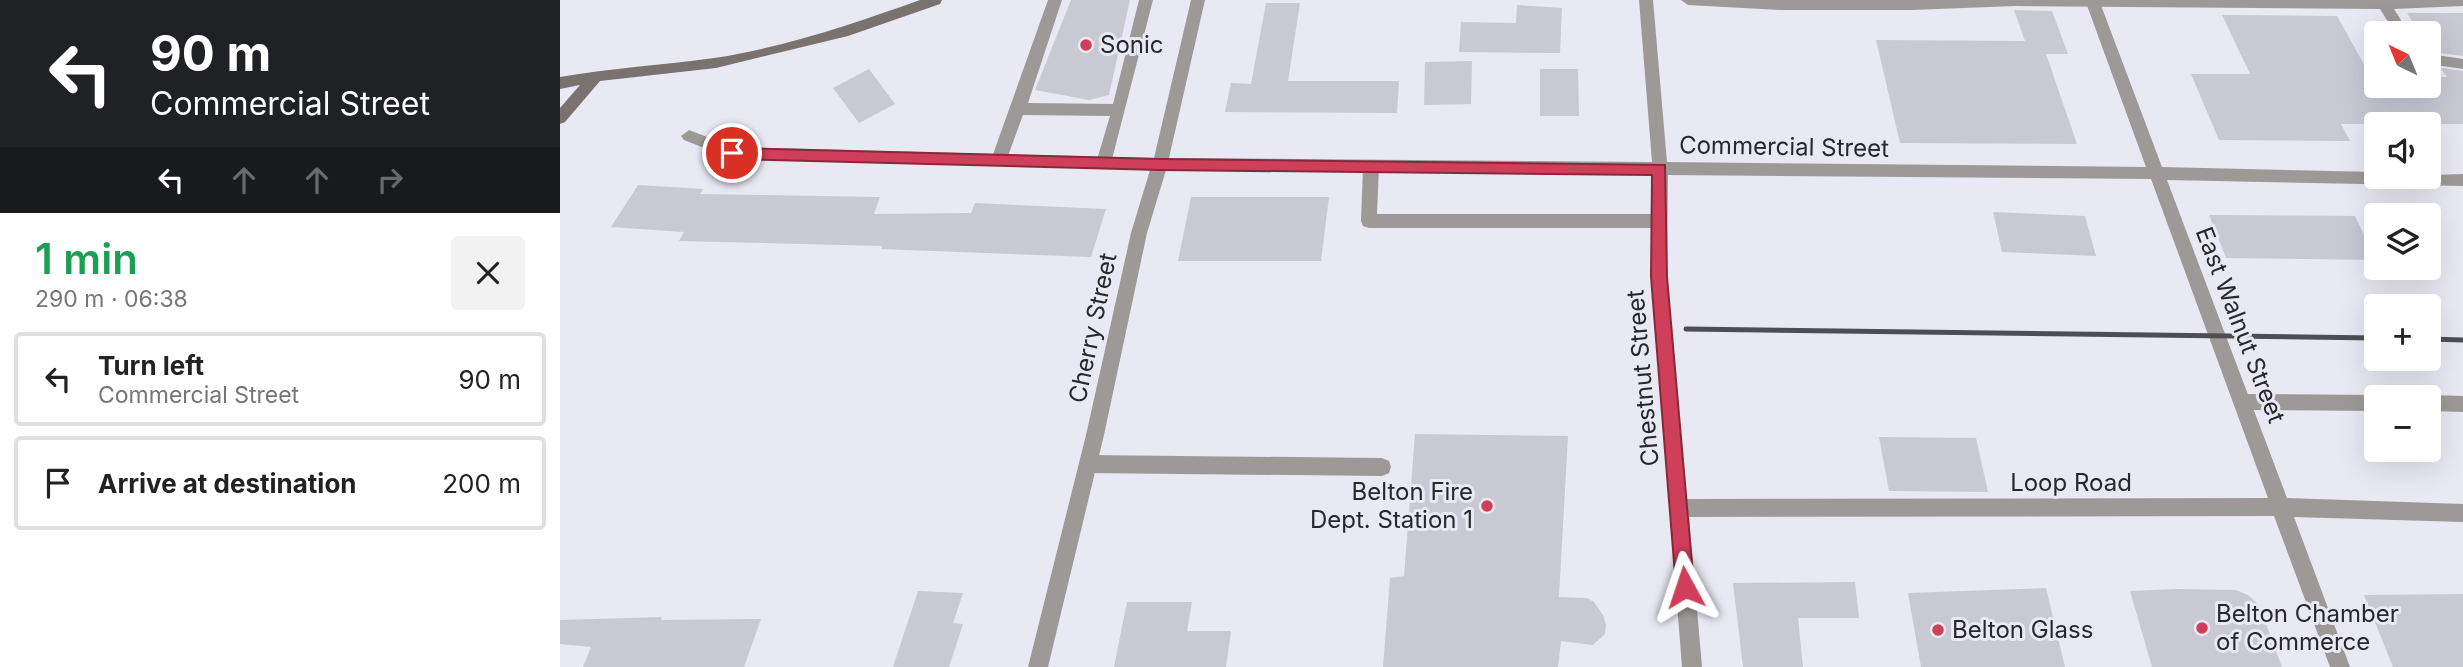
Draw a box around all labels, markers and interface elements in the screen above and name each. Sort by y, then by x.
north arrow [2364,21,2441,98]
map controls [2364,21,2441,462]
text: 90 m [150,24,271,83]
icon: left [35,28,126,119]
place label: Sonic [1100,30,1164,59]
marker: Sonic [1078,37,1094,53]
text: Commercial Street [150,84,430,123]
button: sound [2364,112,2441,189]
pin [702,123,762,183]
street label: Commercial Street [1679,130,1889,163]
icon: arrive [713,134,751,172]
icon: left [152,161,190,199]
icon: ahead [225,161,263,199]
icon: ahead [298,161,336,199]
icon: right [371,161,409,199]
button: layers [2364,203,2441,280]
street label: East Walnut Street [2190,223,2291,427]
text: 1 min [35,233,138,284]
button: close [451,236,525,310]
street label: Cherry Street [1062,250,1123,405]
text: 290 m · 06:38 [35,285,188,313]
street label: Chestnut Street [1620,289,1665,467]
button: + [2364,294,2441,371]
text: Turn left [98,350,204,381]
icon: left [39,360,77,398]
text: 90 m [458,364,521,395]
text: Commercial Street [98,381,299,409]
button: − [2364,385,2441,462]
icon: arrive [39,464,77,502]
text: Arrive at destination [98,468,357,499]
text: 200 m [442,468,521,499]
street label: Loop Road [2010,468,2132,497]
place label: Belton Fire Dept. Station 1 [1310,477,1473,534]
marker: Belton Fire Dept. Station 1 [1479,498,1495,514]
position arrow [1648,550,1722,624]
place label: Belton Chamber of Commerce [2216,599,2399,656]
place label: Belton Glass [1952,615,2093,644]
marker: Belton Chamber of Commerce [2194,620,2210,636]
marker: Belton Glass [1930,622,1946,638]

